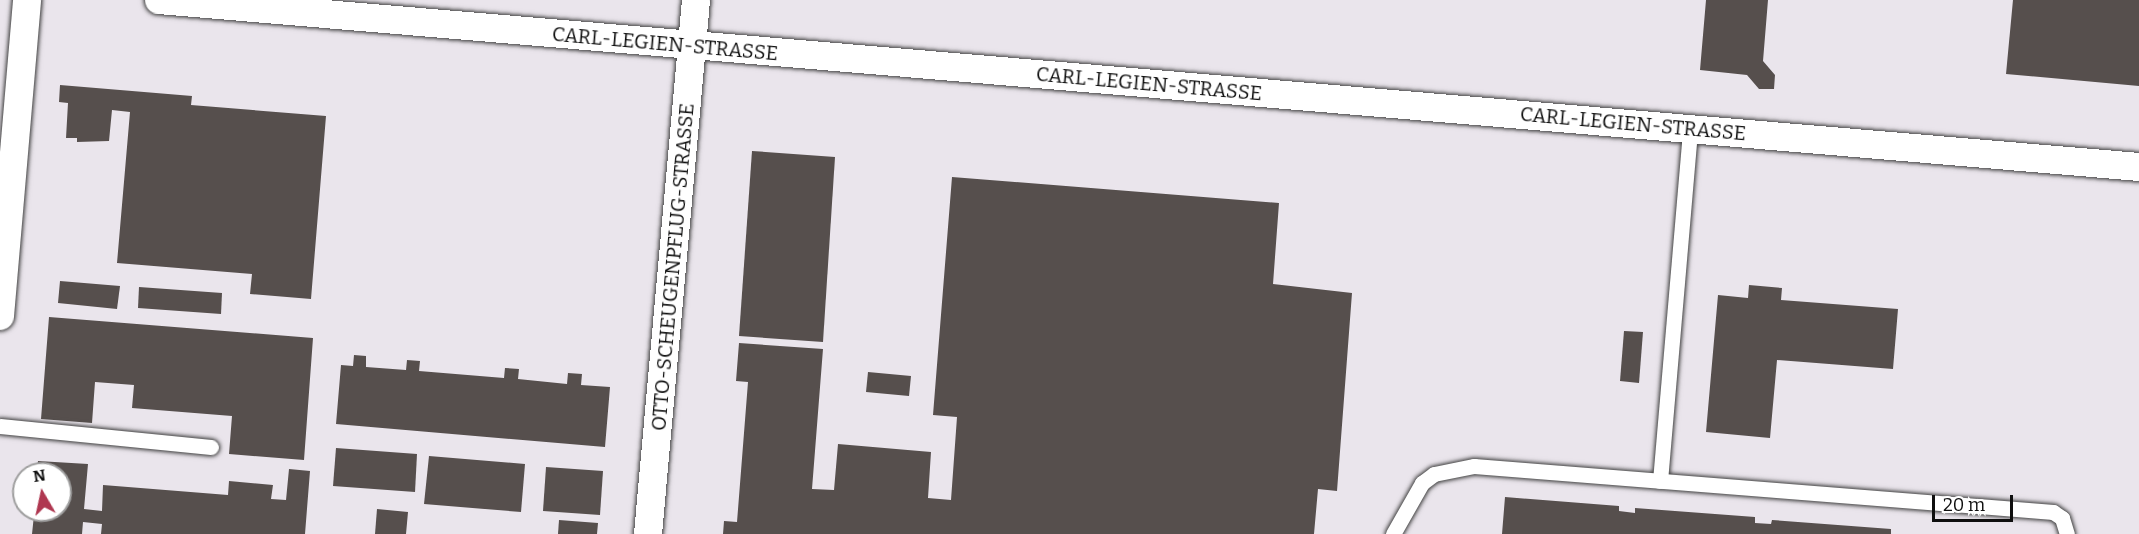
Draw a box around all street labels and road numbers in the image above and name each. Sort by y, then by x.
street label: CARL-LEGIEN-STRASSE [551,22,779,66]
street label: CARL-LEGIEN-STRASSE [1035,62,1263,106]
street label: OTTO-SCHEUGENPFLUG-STRASSE [647,102,699,432]
street label: CARL-LEGIEN-STRASSE [1519,102,1747,146]

